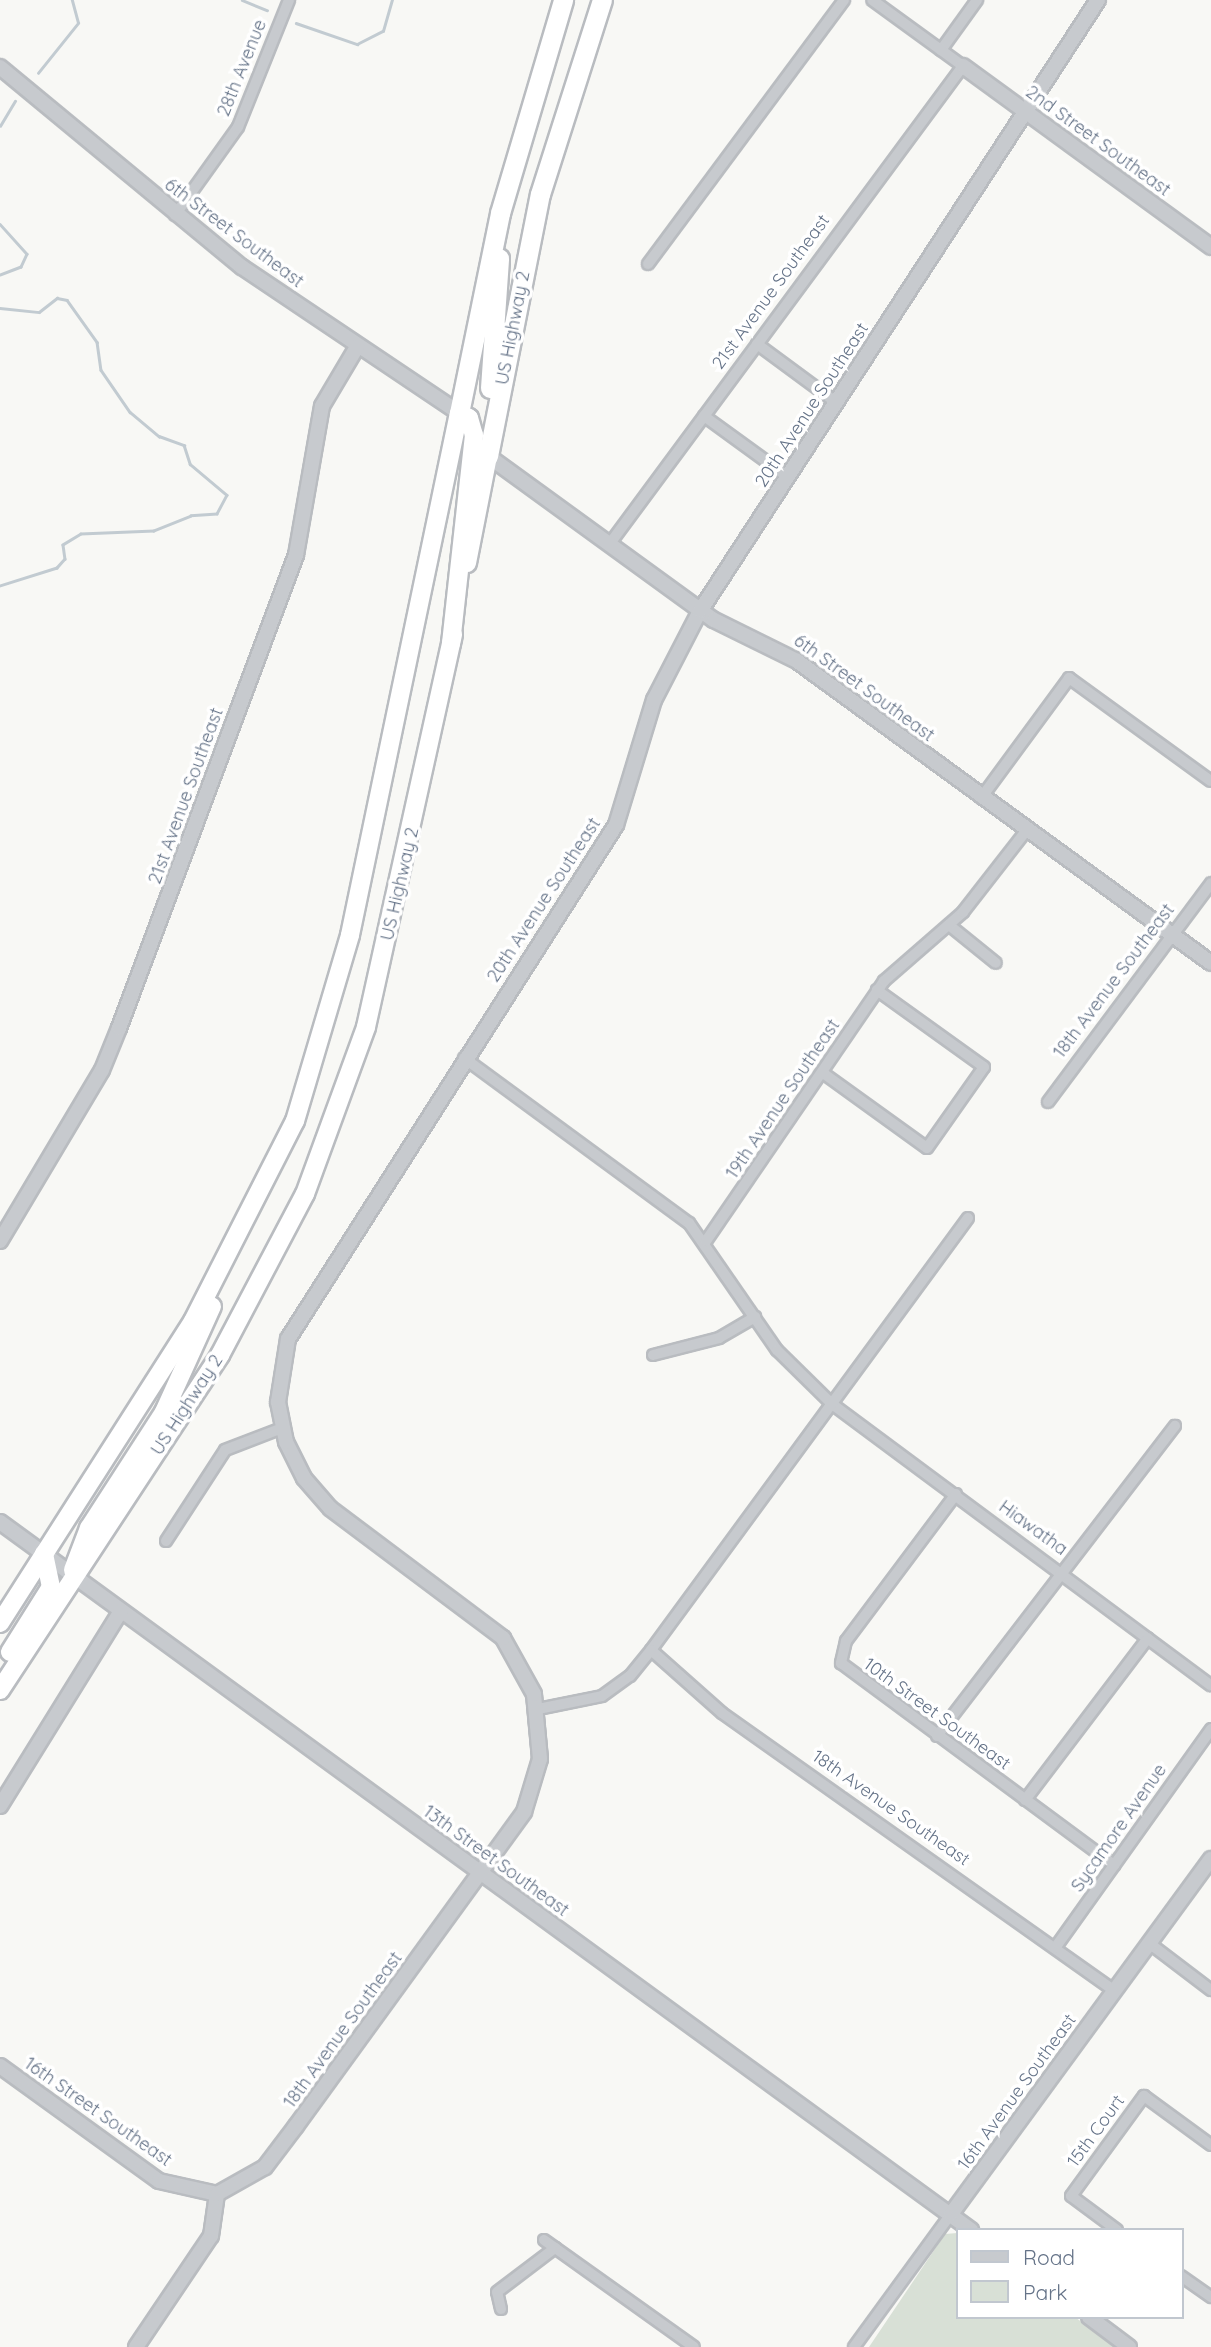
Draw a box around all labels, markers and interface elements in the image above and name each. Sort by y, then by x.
street label: 28th Avenue [213,16,271,120]
street label: 2nd Street Southeast [1021,81,1175,201]
street label: 6th Street Southeast [160,174,308,292]
street label: 21st Avenue Southeast [708,210,834,374]
street label: US Highway 2 [491,269,535,387]
street label: 20th Avenue Southeast [751,319,873,491]
street label: 6th Street Southeast [790,630,938,746]
street label: 21st Avenue Southeast [144,705,228,887]
street label: 20th Avenue Southeast [483,814,605,986]
street label: US Highway 2 [376,825,424,943]
street label: 18th Avenue Southeast [1049,900,1179,1062]
street label: 19th Avenue Southeast [722,1015,844,1183]
street label: US Highway 2 [146,1351,228,1459]
street label: Hiawatha [995,1496,1071,1560]
street label: 10th Street Southeast [859,1654,1015,1774]
street label: 18th Avenue Southeast [808,1745,974,1871]
street label: Sycamore Avenue [1067,1760,1171,1896]
street label: 13th Street Southeast [419,1801,573,1921]
street label: 18th Avenue Southeast [279,1948,407,2112]
street label: 16th Avenue Southeast [953,2010,1081,2174]
street label: 16th Street Southeast [20,2053,176,2171]
street label: 15th Court [1063,2091,1129,2171]
legend [956,2228,1183,2319]
text: Road [1023,2244,1075,2270]
text: Park [1023,2279,1067,2305]

